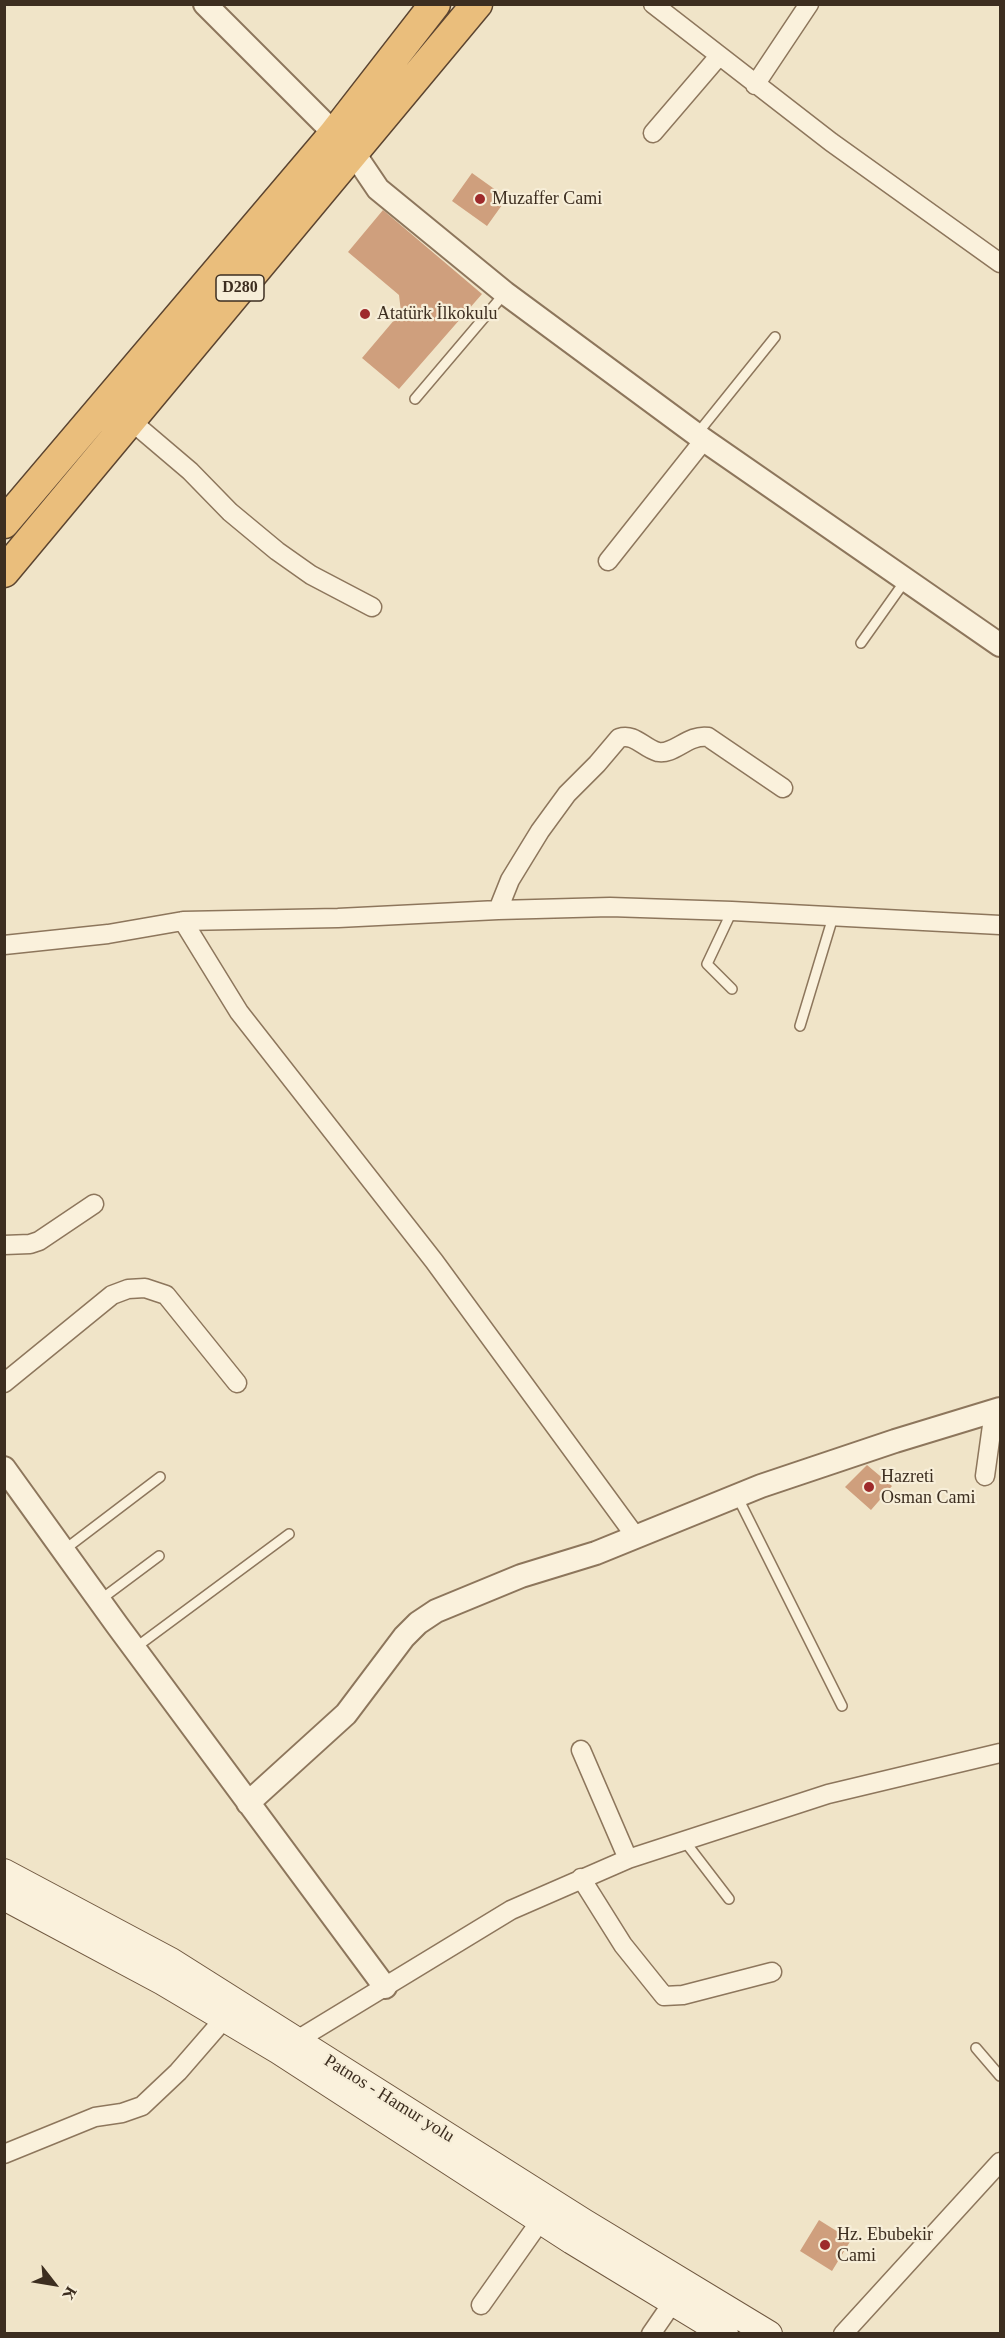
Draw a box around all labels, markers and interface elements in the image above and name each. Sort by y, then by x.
place label: Muzaffer Cami [492,188,602,210]
marker: Muzaffer Cami [473,192,487,206]
road number: D280 [216,275,264,301]
place label: Atatürk İlkokulu [377,303,497,325]
marker: Atatürk İlkokulu [358,307,372,321]
place label: Hazreti Osman Cami [881,1466,975,1508]
marker: Hazreti Osman Cami [862,1480,876,1494]
street label: Patnos - Hamur yolu [320,2050,458,2148]
place label: Hz. Ebubekir Cami [837,2224,933,2266]
marker: Hz. Ebubekir Cami [818,2238,832,2252]
north arrow [24,2254,84,2314]
text: K [59,2284,80,2303]

